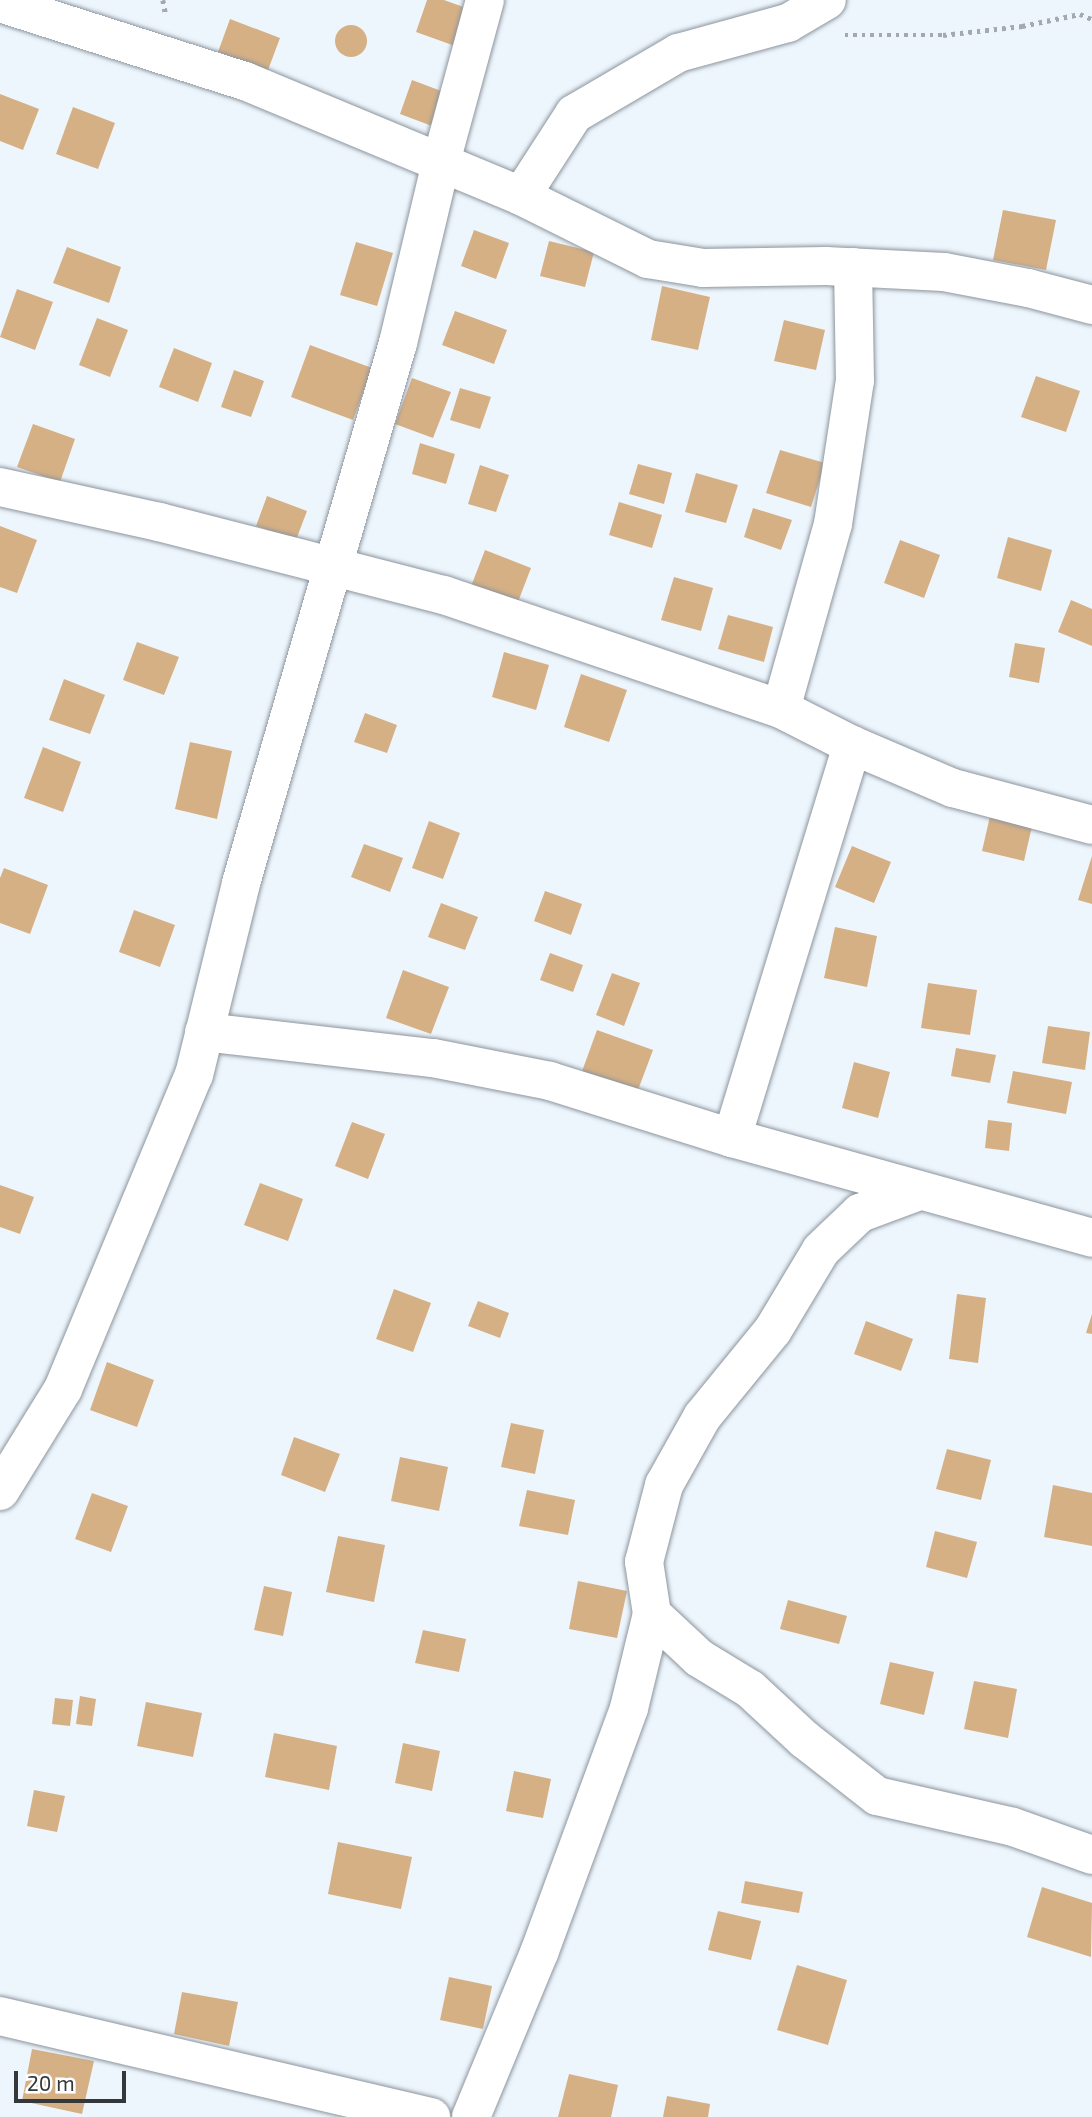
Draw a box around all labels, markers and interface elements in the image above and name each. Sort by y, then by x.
scale bar [18,2058,130,2102]
text: 20 m [27,2070,75,2095]

